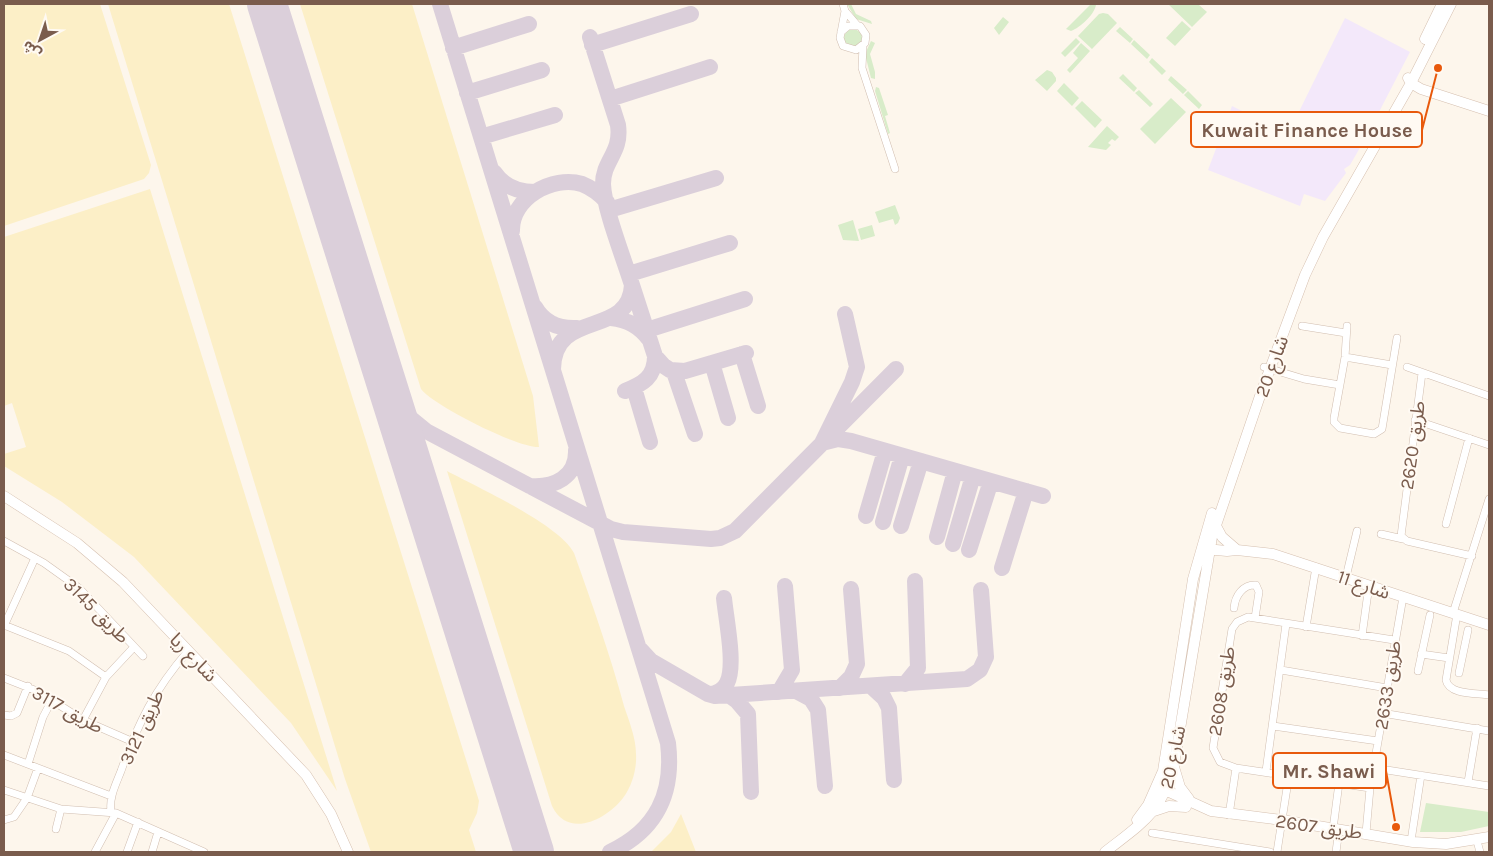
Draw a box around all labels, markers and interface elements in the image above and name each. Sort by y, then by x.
north arrow [15,15,65,65]
text: ش [19,37,45,62]
callout: Kuwait Finance House [1191,112,1422,147]
text: Kuwait Finance House [1201,119,1413,142]
street label: شارع 20 [1251,333,1295,401]
street label: طريق 2620 [1396,399,1430,491]
street label: شارع 11 [1334,566,1393,606]
street label: طريق 3145 [59,573,134,648]
street label: شارع ريا [163,629,222,688]
street label: طريق 2633 [1370,639,1406,731]
street label: طريق 2608 [1204,645,1240,737]
street label: طريق 3117 [28,681,107,738]
street label: طريق 3121 [115,686,169,768]
street label: شارع 20 [1156,724,1192,791]
callout: Mr. Shawi [1273,753,1386,788]
text: Mr. Shawi [1282,760,1376,783]
street label: طريق 2607 [1274,810,1364,844]

